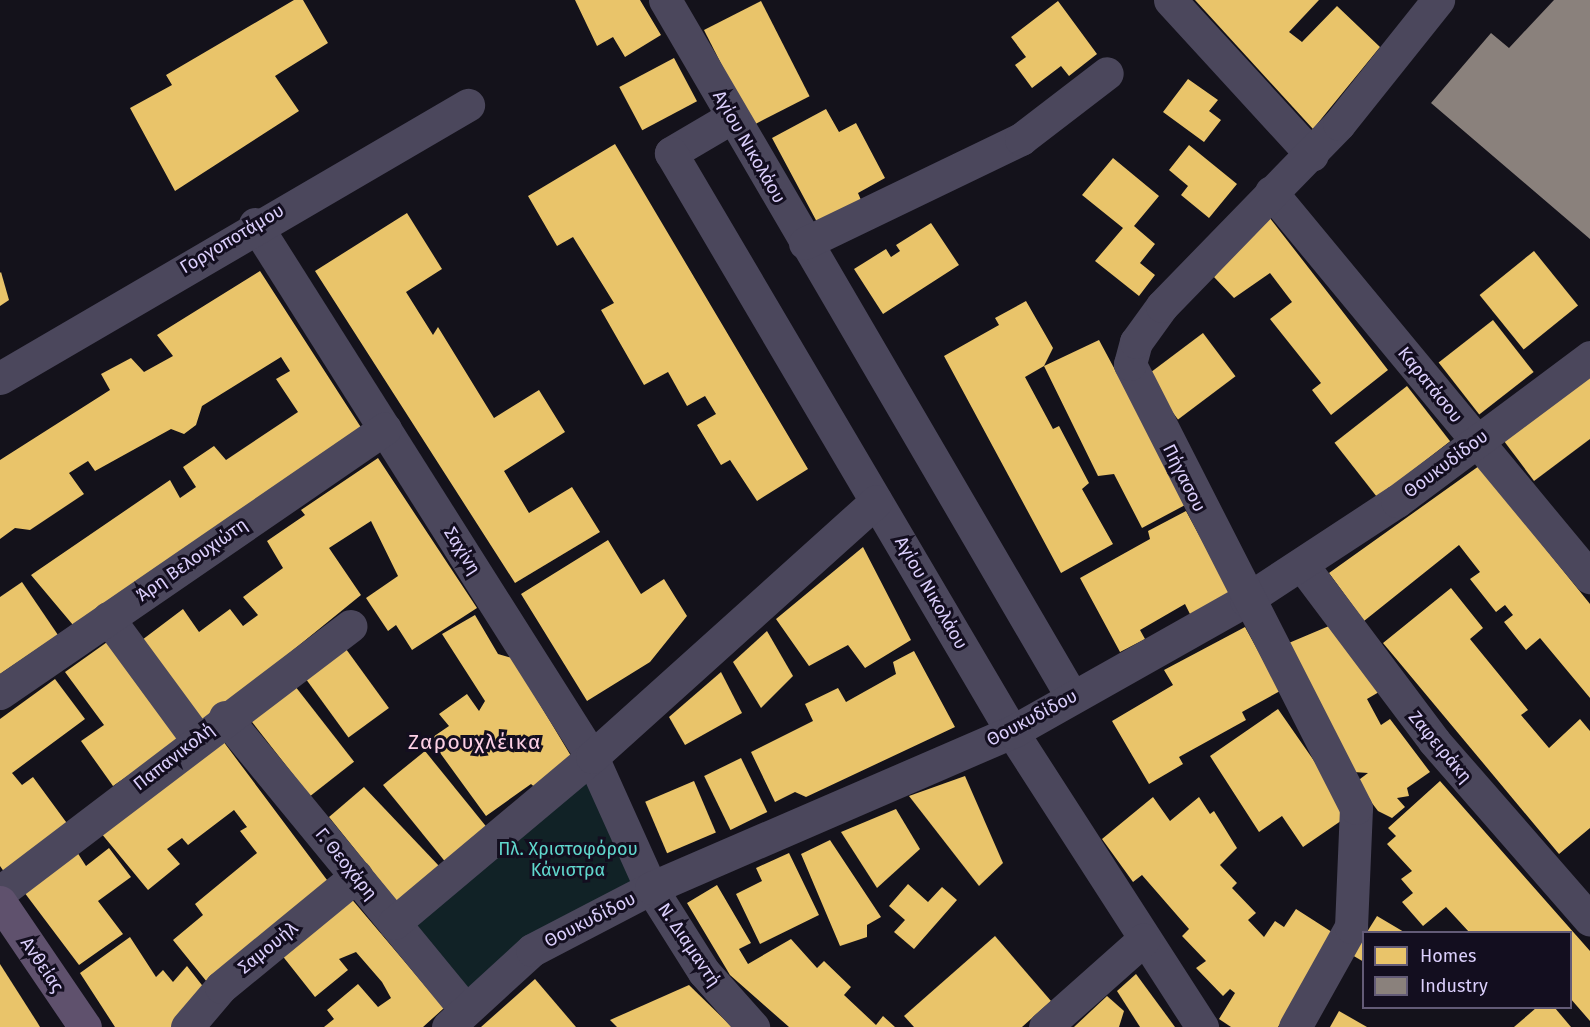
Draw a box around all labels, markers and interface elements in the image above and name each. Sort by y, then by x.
street label: Αγίου Νικολάου [708,87,790,207]
street label: Γοργοποτάμου [176,200,288,278]
street label: Καρατάσου [1393,343,1467,427]
street label: Θουκυδίδου [1400,425,1492,503]
street label: Πήγασου [1158,441,1210,515]
street label: Άρη Βελουχιώτη [132,514,252,606]
street label: Σαχίνη [439,523,485,579]
street label: Αγίου Νικολάου [890,533,972,653]
street label: Θουκυδίδου [983,685,1081,751]
street label: Ζαφειράκη [1404,707,1476,787]
street label: Παπανικολή [129,719,219,795]
district label: Ζαρουχλέικα [408,729,542,755]
street label: Γ. Θεοχάρη [310,824,382,904]
park label: Πλ. Χριστοφόρου Κάνιστρα [498,839,638,882]
street label: Θουκυδίδου [541,888,639,952]
street label: Ν. Διαμαντή [653,899,725,991]
street label: Σαμουήλ [234,918,302,978]
legend [1362,931,1572,1009]
street label: Ανθείας [16,933,68,997]
text: Homes [1420,945,1476,967]
text: Industry [1420,975,1488,997]

